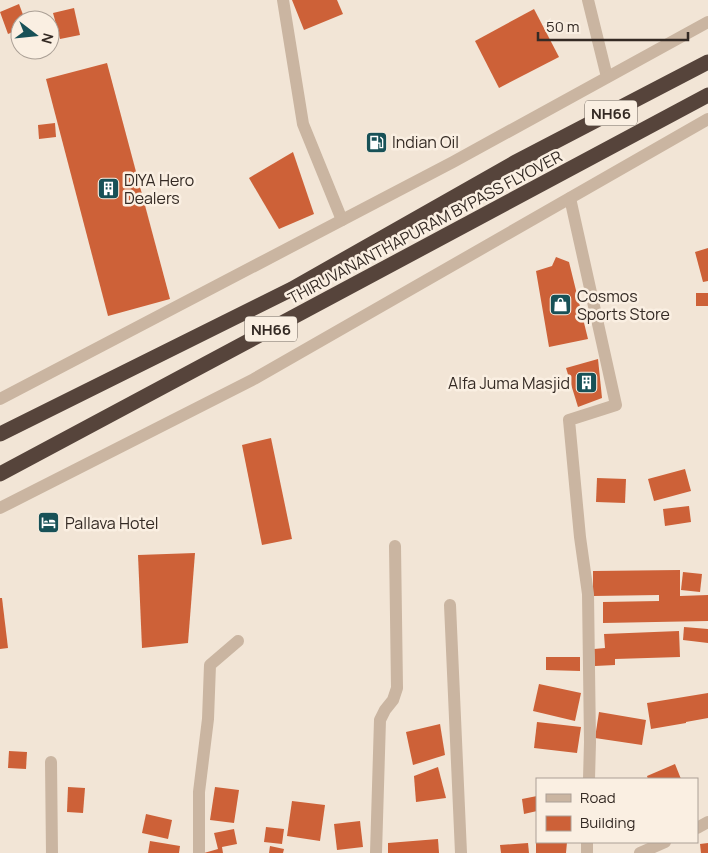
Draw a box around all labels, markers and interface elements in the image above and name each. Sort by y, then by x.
north arrow [10,10,60,60]
scale bar [538,10,688,42]
text: 50 m [546,16,580,37]
text: N [37,31,58,46]
road number: NH66 [585,100,637,126]
fuel station icon: Indian Oil [364,130,388,154]
place label: Indian Oil [392,131,459,153]
street label: THIRUVANANTHAPURAM BYPASS FLYOVER [284,145,566,309]
place label: DIYA Hero Dealers [124,169,194,209]
building icon: DIYA Hero Dealers [96,177,120,201]
place label: Cosmos Sports Store [577,285,670,325]
shop icon: Cosmos Sports Store [549,293,573,317]
road number: NH66 [245,316,297,342]
building icon: Alfa Juma Masjid [574,371,598,395]
place label: Alfa Juma Masjid [448,372,570,394]
hotel icon: Pallava Hotel [37,511,61,535]
place label: Pallava Hotel [65,512,159,534]
legend [536,778,698,843]
text: Road [580,787,616,808]
text: Building [580,812,635,833]

